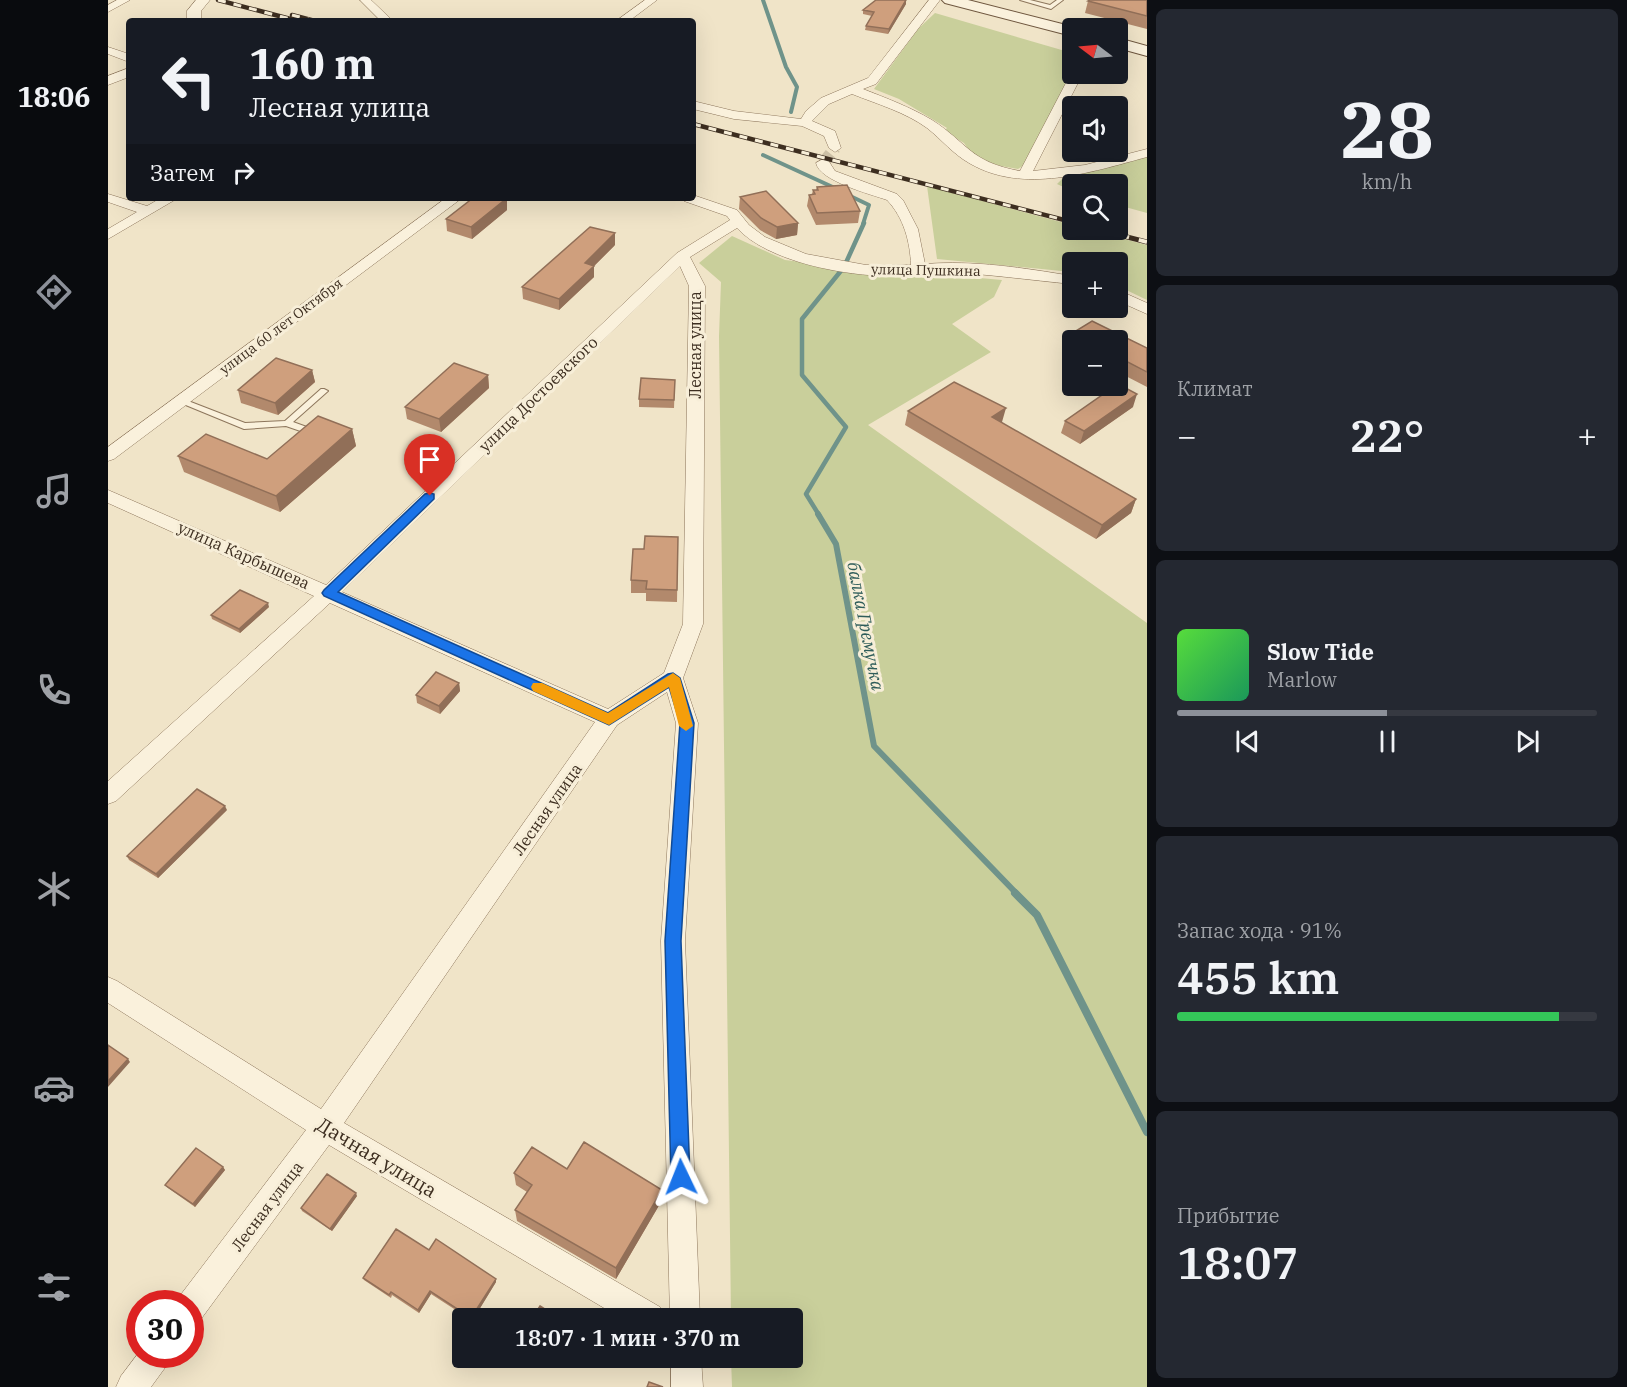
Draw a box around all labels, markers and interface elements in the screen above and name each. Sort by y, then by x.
north arrow [1062,18,1128,84]
map controls [1062,18,1128,396]
text: 160 m [249,36,375,91]
icon: left [150,42,228,120]
text: 28 [1340,78,1434,179]
text: 18:06 [18,79,90,114]
text: Лесная улица [249,89,430,124]
button: sound [1062,96,1128,162]
icon: right [227,156,260,189]
text: Затем [150,158,215,187]
text: km/h [1362,168,1412,195]
button: search [1062,174,1128,240]
button: + [1062,252,1128,318]
street label: улица Пушкина [871,260,981,280]
icon: directions [33,271,75,313]
street label: улица 60 лет Октября [216,274,346,378]
street label: Лесная улица [685,291,705,399]
button: − [1062,330,1128,396]
street label: улица Достоевского [474,332,602,456]
text: Климат [1177,375,1253,402]
text: 22° [1349,406,1425,464]
text: − [1177,414,1197,457]
text: + [1577,414,1597,457]
pin [404,434,455,496]
icon: arrive [413,443,446,476]
icon: music [33,470,75,512]
street label: улица Карбышева [175,517,313,593]
water label: балка Гремучка [842,560,890,692]
text: Slow Tide [1267,637,1374,666]
text: Marlow [1267,666,1337,693]
icon: phone [33,669,75,711]
icon: previous [1231,725,1264,758]
icon: pause [1371,725,1404,758]
icon: next [1511,725,1544,758]
street label: Лесная улица [508,759,586,859]
icon: climate [33,868,75,910]
text: Запас хода · 91% [1177,917,1342,944]
text: 455 km [1177,948,1339,1006]
icon: car [33,1067,75,1109]
street label: Дачная улица [312,1110,442,1204]
position arrow [649,1145,713,1209]
street label: Лесная улица [227,1157,307,1255]
text: Прибытие [1177,1202,1280,1229]
text: 18:07 [1177,1233,1298,1291]
icon: filters [33,1266,75,1308]
speed limit sign: 30 [126,1290,204,1368]
text: 18:07 · 1 мин · 370 m [515,1323,740,1352]

